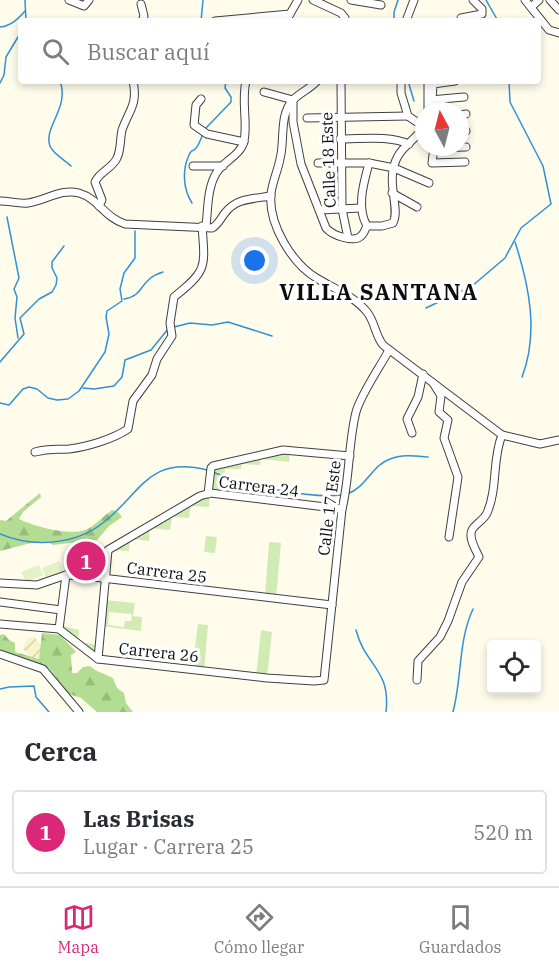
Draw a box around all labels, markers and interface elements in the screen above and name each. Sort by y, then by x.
search box [18,18,541,84]
icon: search [39,35,72,68]
text: Buscar aquí [87,37,210,66]
north arrow [415,102,469,156]
street label: Calle 18 Este [316,112,340,208]
your location [240,246,269,275]
district label: VILLA SANTANA [279,277,479,306]
street label: Calle 17 Este [313,459,345,557]
street label: Carrera 24 [218,471,300,501]
pin: 1 [66,538,106,584]
street label: Carrera 25 [126,557,208,587]
street label: Carrera 26 [118,638,200,666]
map controls [487,640,541,694]
button: locate [487,640,541,694]
text: Cerca [24,734,97,768]
text: Las Brisas [83,804,194,833]
text: 1 [40,819,52,846]
text: 520 m [473,819,533,846]
text: Lugar · Carrera 25 [83,833,254,860]
tab: Mapa [58,901,99,957]
tab: Cómo llegar [214,901,304,957]
tab: Guardados [419,901,501,957]

